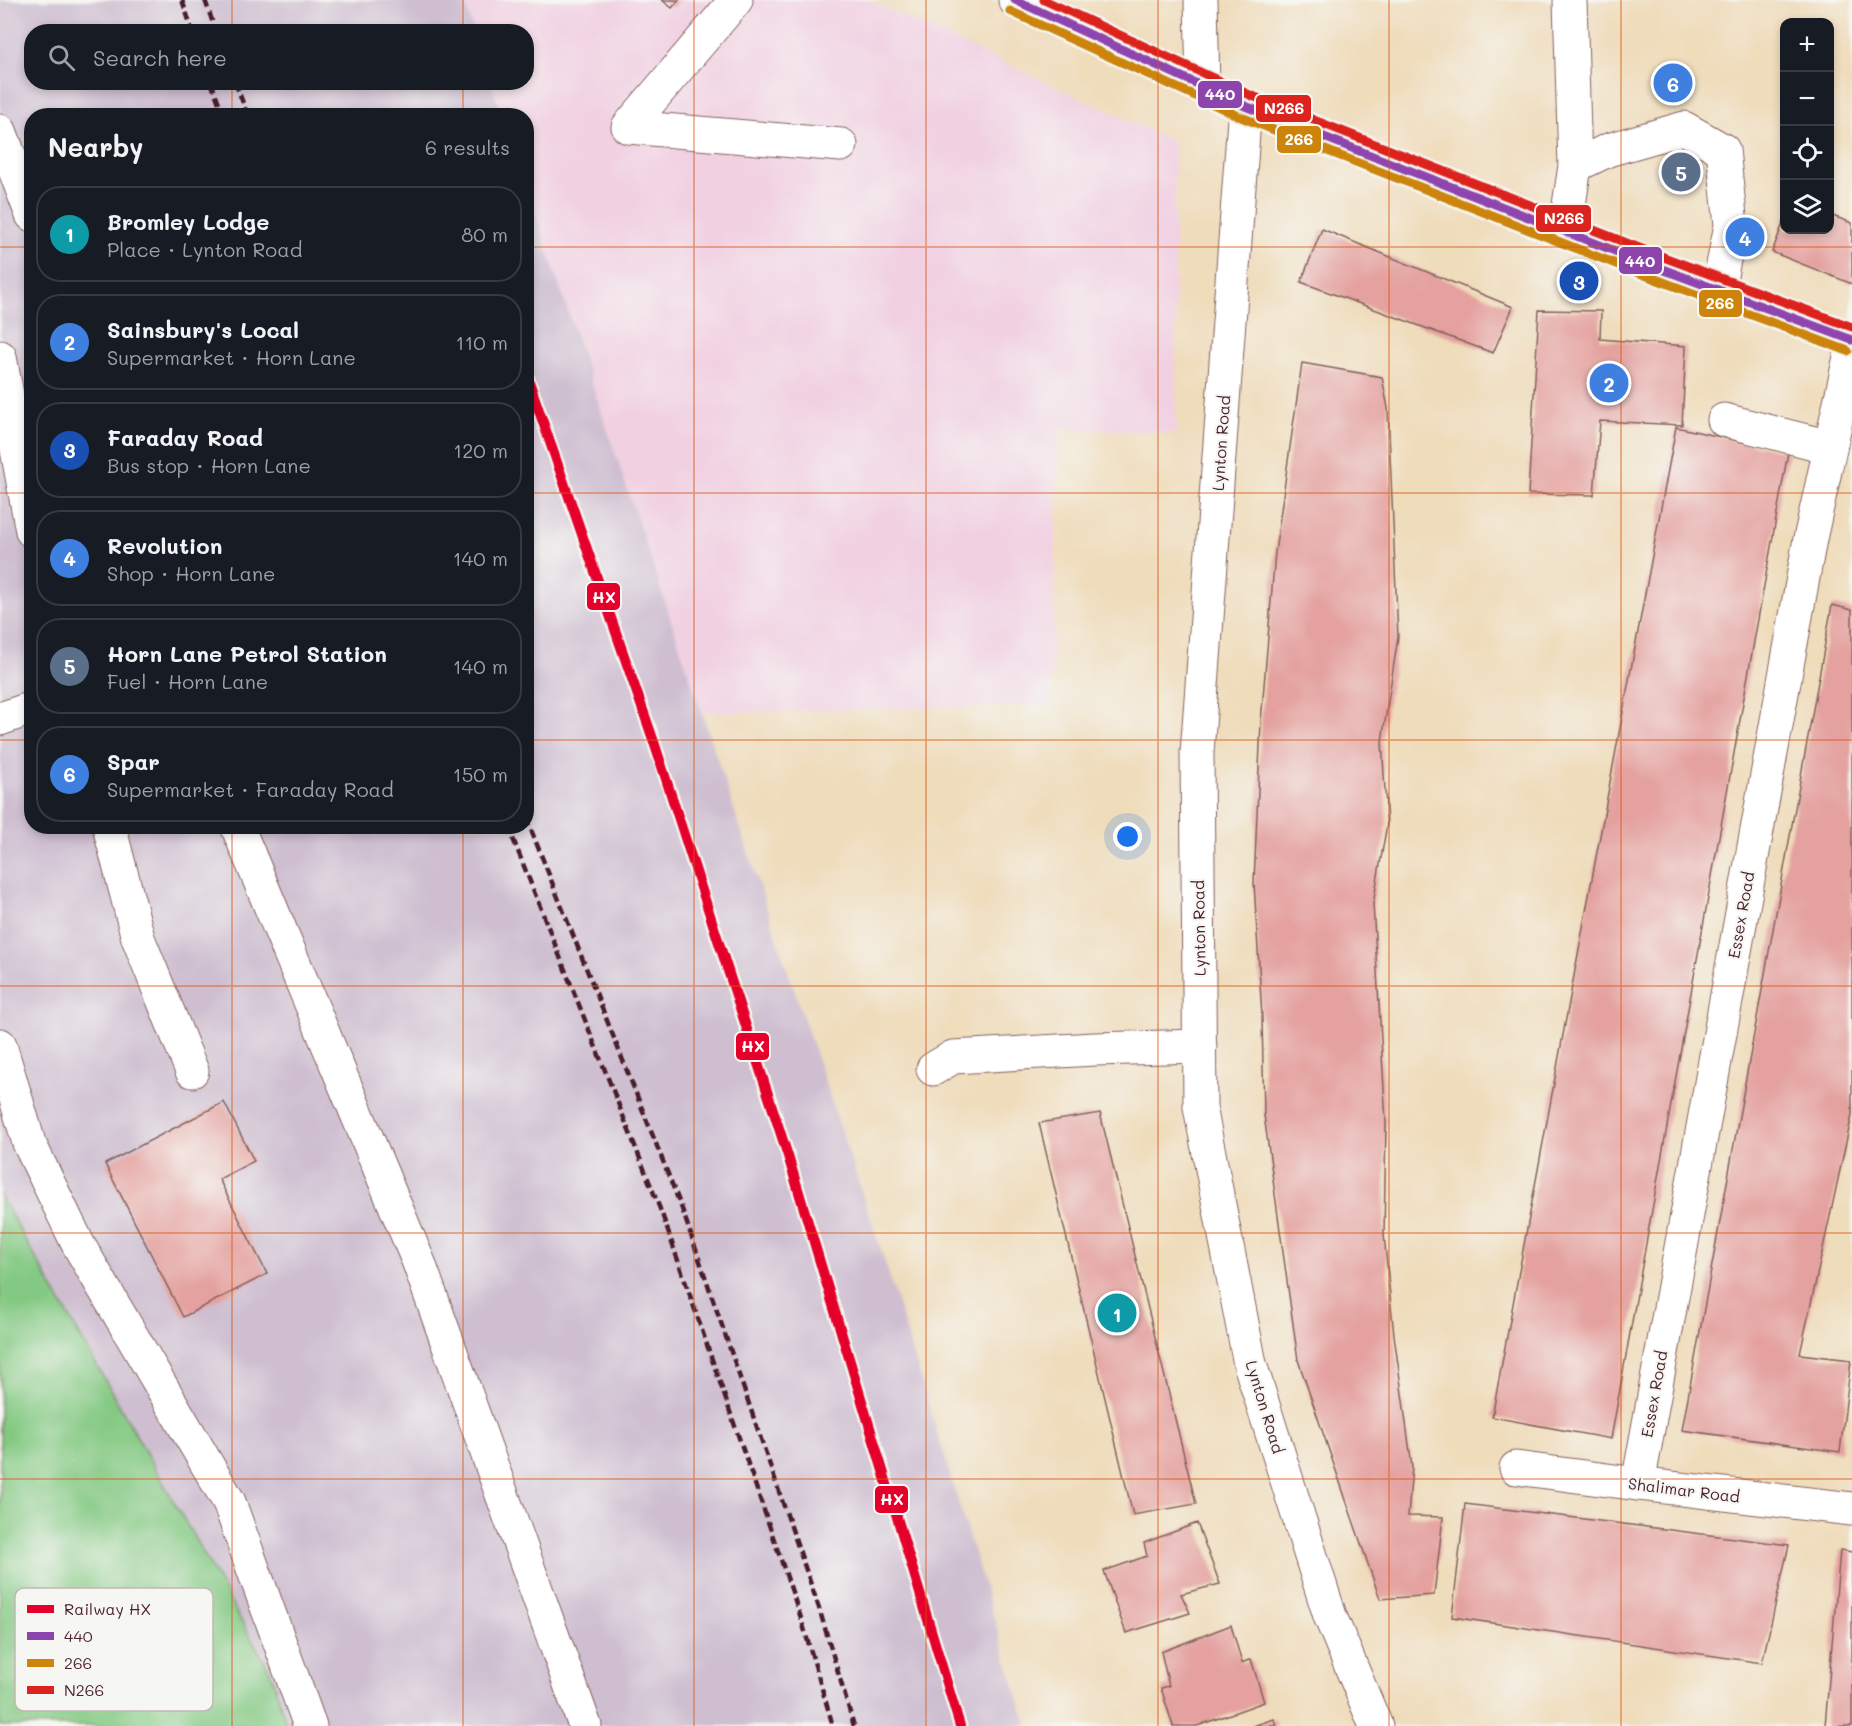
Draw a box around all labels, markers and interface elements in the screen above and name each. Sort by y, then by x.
map controls [1780,18,1834,234]
button: + [1780,18,1834,72]
search box [24,24,534,90]
icon: search [45,41,78,74]
text: Search here [93,43,227,72]
pin: 6 [1654,60,1692,106]
button: − [1780,72,1834,126]
line badge: 440 [1197,80,1243,109]
text: 440 [1205,83,1235,104]
line badge: N266 [1255,94,1312,123]
text: N266 [1264,97,1305,118]
line badge: 266 [1276,125,1322,154]
button: locate [1780,126,1834,180]
text: 266 [1285,128,1313,149]
text: Nearby [48,130,143,164]
text: 6 results [425,134,510,160]
pin: 5 [1662,150,1700,195]
button: layers [1780,180,1834,234]
line badge: N266 [1535,204,1592,233]
text: Bromley Lodge [107,207,269,236]
text: N266 [1544,207,1585,228]
pin: 4 [1726,214,1764,260]
text: 1 [65,221,74,247]
text: 80 m [461,221,508,247]
text: Place · Lynton Road [107,236,302,262]
line badge: 440 [1618,246,1663,275]
text: 440 [1625,250,1655,271]
pin: 3 [1560,258,1598,304]
line badge: 266 [1698,289,1743,318]
text: 266 [1706,292,1734,313]
text: Sainsbury's Local [107,315,299,344]
text: 2 [64,329,75,355]
text: 110 m [455,329,508,355]
text: Supermarket · Horn Lane [107,344,356,370]
pin: 2 [1590,360,1628,406]
street label: Lynton Road [1207,394,1234,492]
text: Faraday Road [107,423,263,452]
text: 3 [64,437,76,463]
text: 120 m [453,437,508,463]
text: Bus stop · Horn Lane [107,452,311,478]
text: Revolution [107,531,222,560]
text: 4 [63,545,76,571]
text: 140 m [453,545,508,571]
text: Shop · Horn Lane [107,560,275,586]
line badge: HX [586,582,621,611]
text: HX [592,586,616,607]
text: Horn Lane Petrol Station [107,639,387,668]
text: 5 [64,653,75,679]
text: 140 m [453,653,508,679]
text: Fuel · Horn Lane [107,668,268,694]
text: Spar [107,747,160,776]
text: 6 [63,761,76,787]
text: 150 m [453,761,508,787]
text: Supermarket · Faraday Road [107,776,394,802]
your location [1113,822,1142,851]
street label: Essex Road [1723,870,1758,960]
street label: Lynton Road [1187,880,1210,976]
line badge: HX [735,1032,770,1061]
text: HX [741,1035,765,1056]
pin: 1 [1098,1290,1136,1336]
street label: Essex Road [1636,1349,1671,1439]
street label: Lynton Road [1241,1358,1290,1456]
street label: Shalimar Road [1627,1472,1741,1507]
line badge: HX [874,1485,909,1514]
text: HX [880,1488,904,1509]
legend [15,1588,213,1711]
text: Railway HX [64,1598,151,1619]
text: 440 [64,1625,93,1646]
text: 266 [64,1652,92,1673]
text: N266 [64,1679,104,1700]

